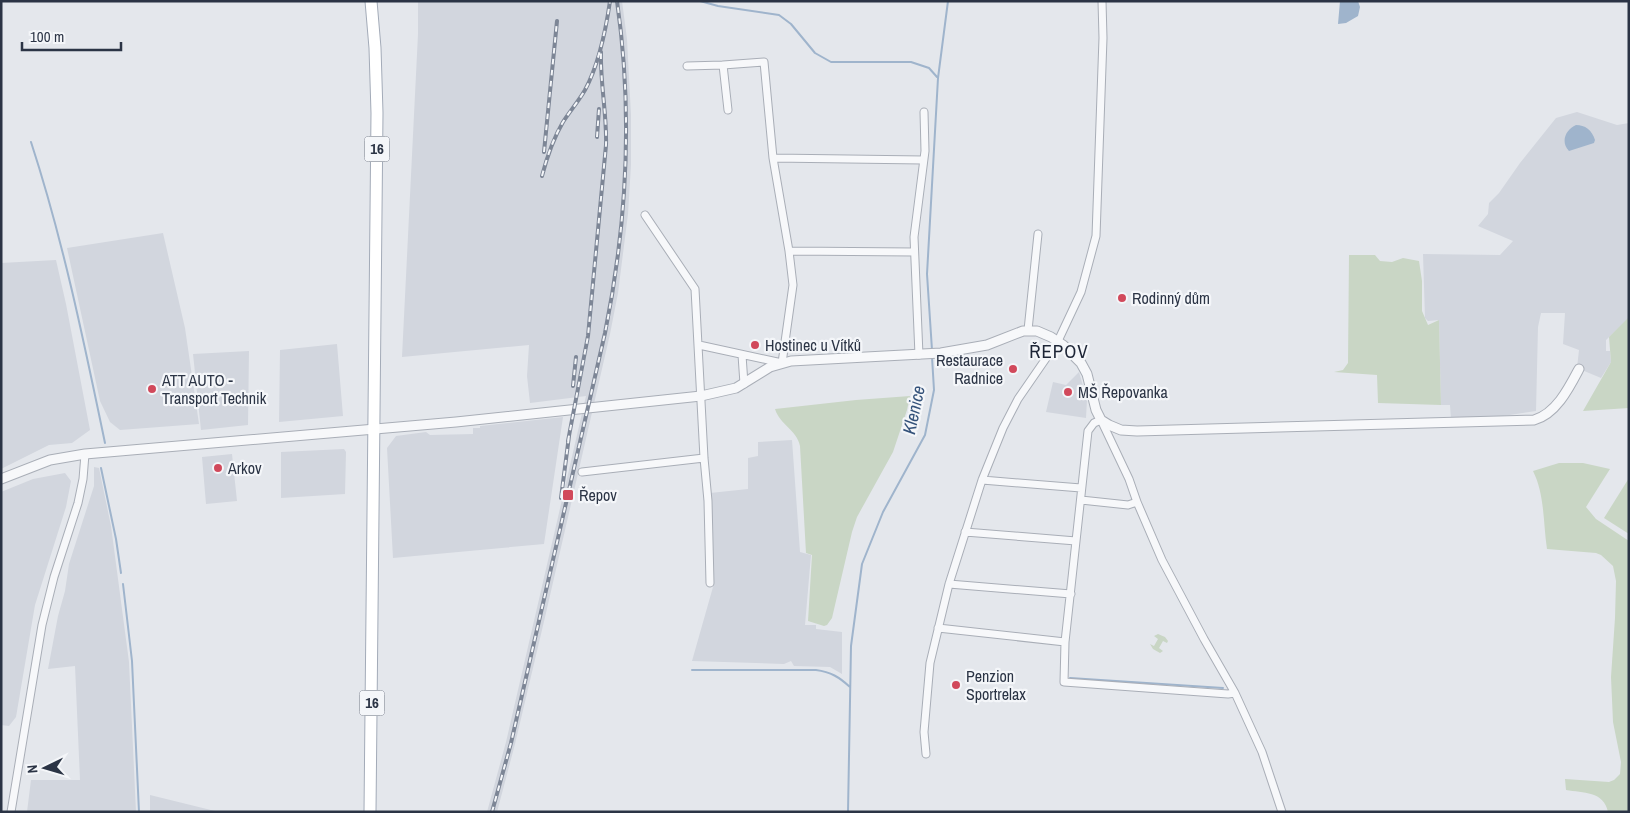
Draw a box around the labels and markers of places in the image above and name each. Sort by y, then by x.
place label: Rodinný dům [1132,287,1210,309]
marker: Rodinný dům [1116,292,1128,304]
place label: Hostinec u Vítků [765,334,861,356]
marker: Hostinec u Vítků [749,339,761,351]
place label: Restaurace Radnice [936,349,1003,389]
marker: Restaurace Radnice [1007,363,1019,375]
place label: ATT AUTO - Transport Technik [161,369,267,409]
place label: MŠ Řepovanka [1078,381,1168,403]
marker: ATT AUTO - Transport Technik [146,383,158,395]
marker: MŠ Řepovanka [1062,386,1074,398]
place label: Arkov [227,457,262,479]
marker: Arkov [212,462,224,474]
place label: Řepov [579,484,617,506]
marker: Řepov [561,488,575,502]
place label: Penzion Sportrelax [966,665,1026,705]
marker: Penzion Sportrelax [950,679,962,691]

